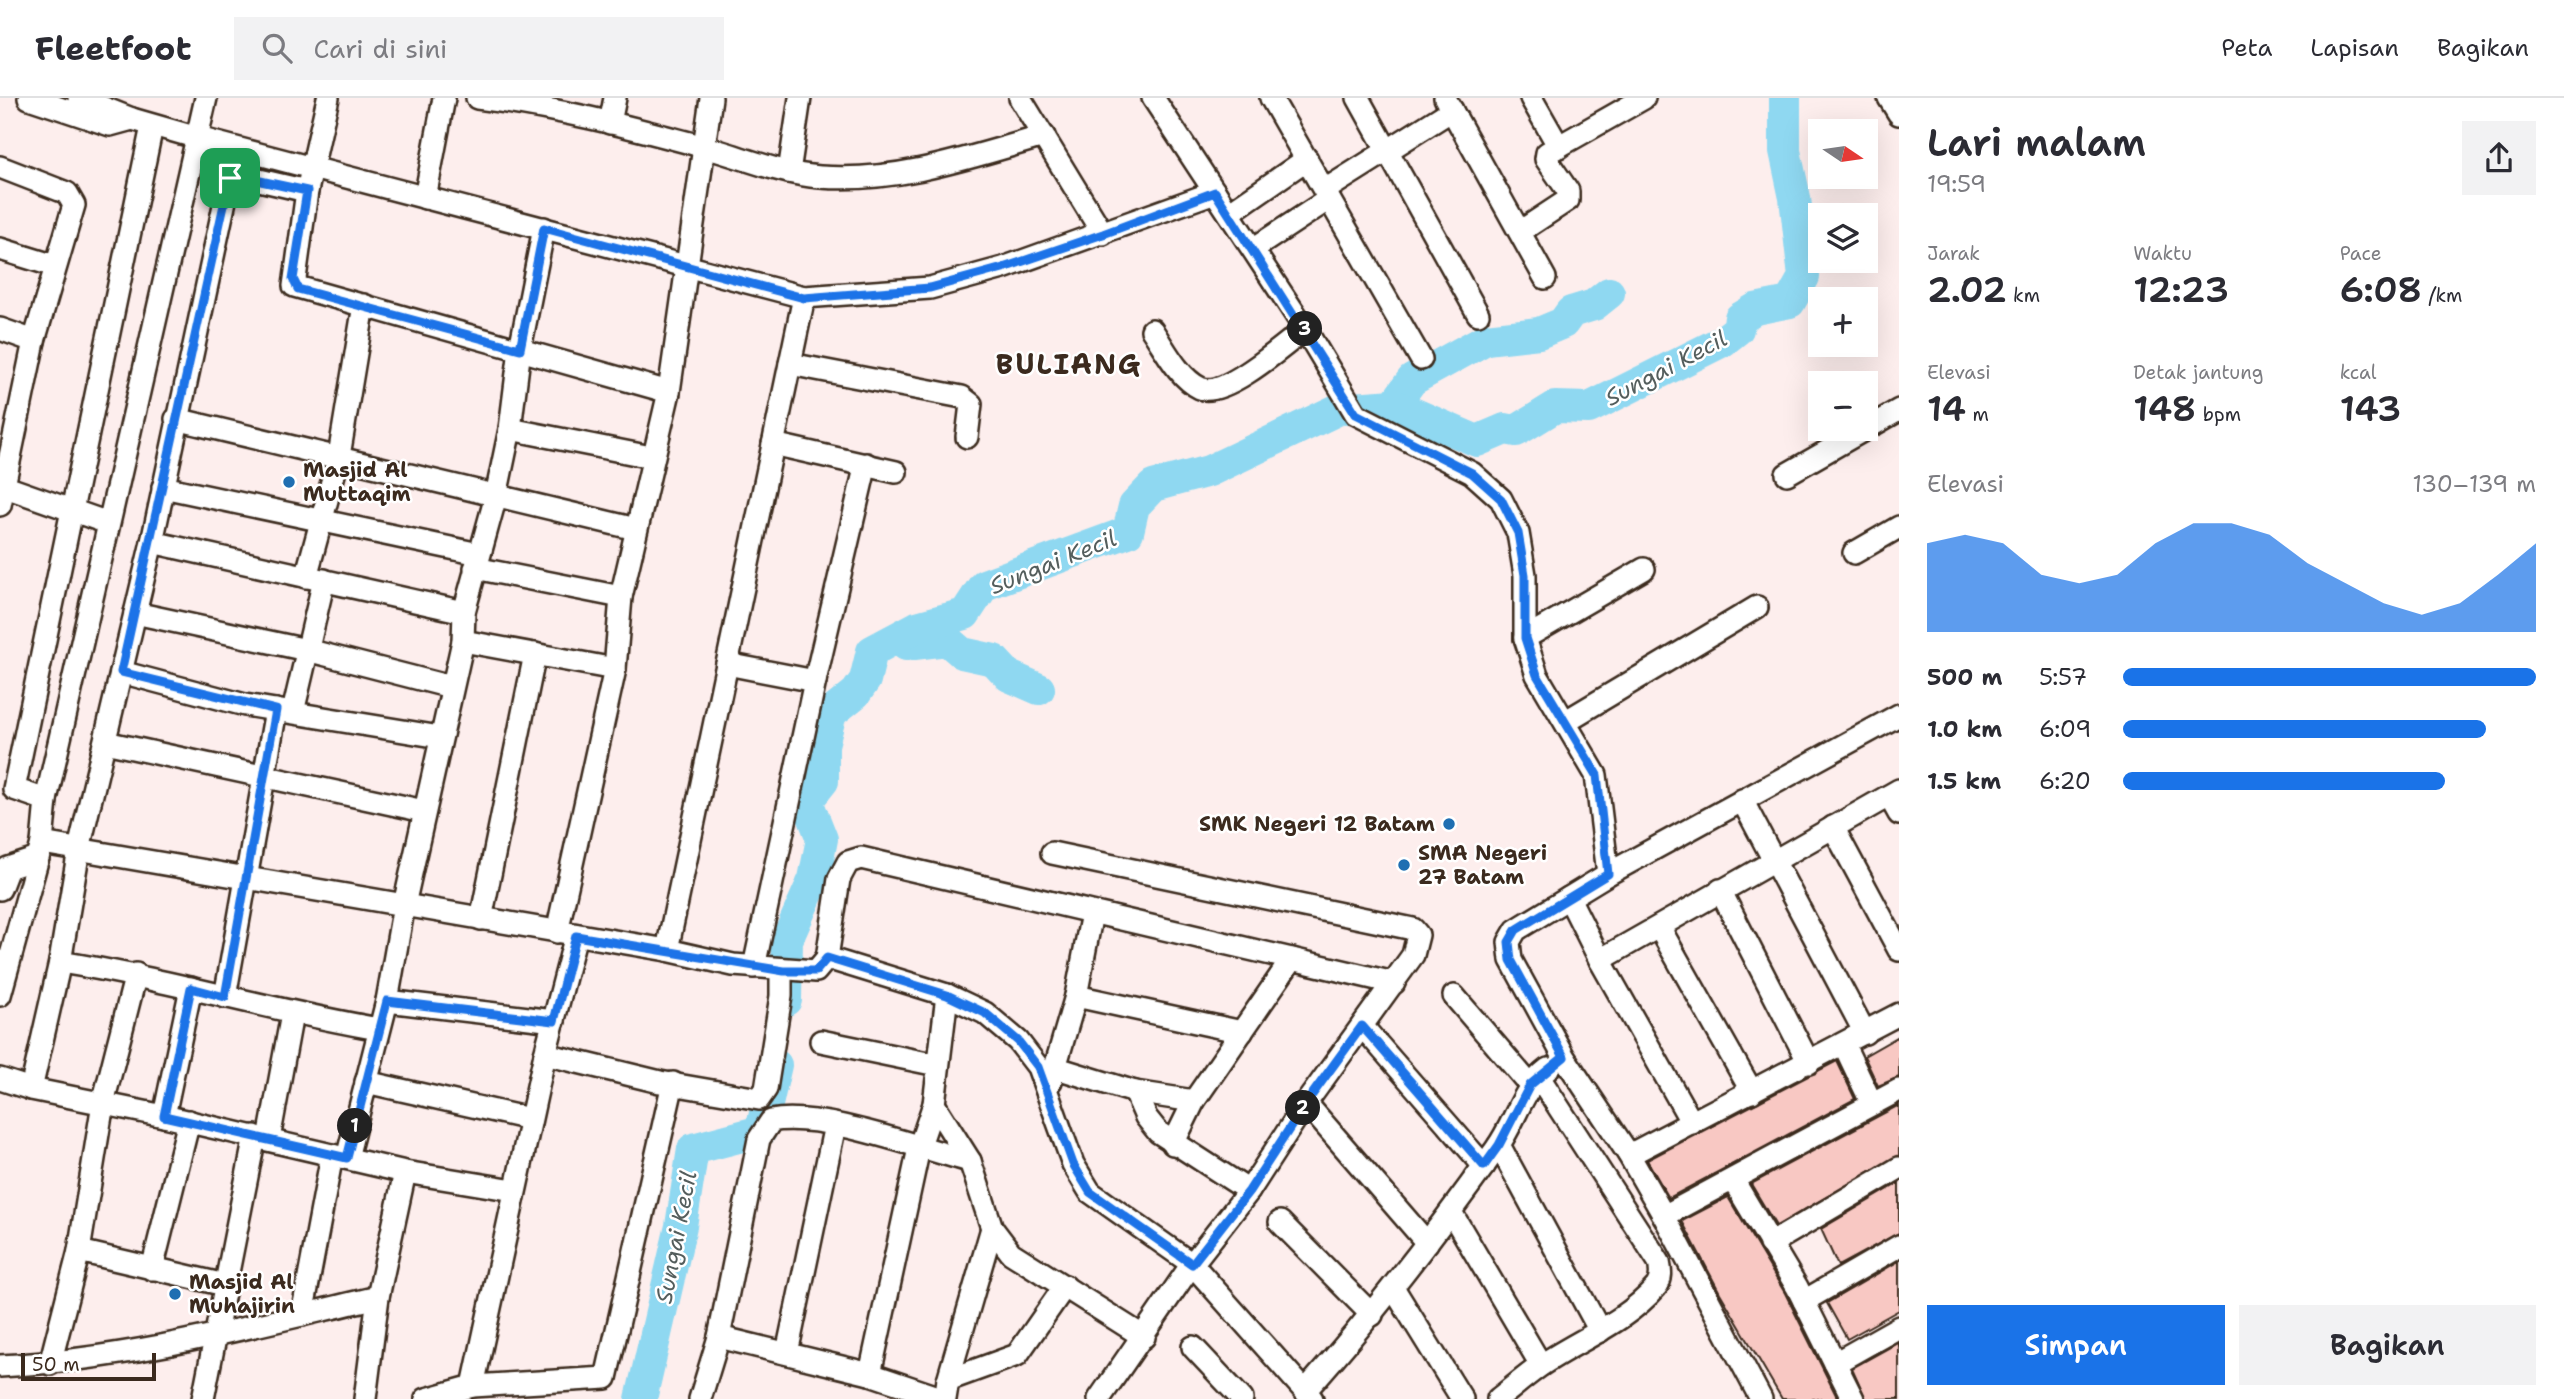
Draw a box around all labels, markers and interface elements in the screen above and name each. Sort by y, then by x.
search box [234,17,724,80]
text: Fleetfoot [35,26,192,71]
icon: search [258,29,296,67]
text: Cari di sini [314,31,447,66]
text: Peta [2221,32,2272,64]
text: Lapisan [2310,32,2399,64]
text: Bagikan [2437,32,2529,64]
text: Lari malam [1927,117,2146,168]
north arrow [1808,119,1878,189]
map controls [1808,119,1878,441]
button: share [2462,121,2536,195]
pin [200,148,260,208]
icon: arrive [211,159,249,197]
text: 19:59 [1927,169,1986,199]
button: layers [1808,203,1878,273]
text: Jarak [1927,241,1980,266]
text: Waktu [2133,241,2192,266]
text: Pace [2340,241,2381,266]
text: 2.02 [1927,266,2007,313]
text: 12:23 [2133,266,2229,313]
text: 6:08 [2340,266,2422,313]
text: km [2007,283,2040,308]
text: /km [2422,283,2462,308]
button: + [1808,287,1878,357]
pin: 3 [1288,312,1322,346]
text: 3 [1298,316,1311,341]
water label: Sungai Kecil [1600,323,1732,413]
district label: BULIANG [996,345,1142,383]
text: Elevasi [1927,360,1991,385]
text: Detak jantung [2133,360,2263,385]
text: kcal [2340,360,2377,385]
button: − [1808,371,1878,441]
text: 14 [1927,385,1966,432]
text: 148 [2133,385,2196,432]
text: 143 [2340,385,2401,432]
text: m [1966,402,1989,427]
text: bpm [2196,402,2241,427]
place label: Masjid Al Muttaqim [303,456,411,508]
text: Elevasi [1927,469,2004,499]
text: 130–139 m [2413,469,2536,499]
marker: Masjid Al Muttaqim [281,474,297,490]
water label: Sungai Kecil [985,523,1121,601]
text: 500 m [1927,662,2002,692]
text: 5:57 [2039,662,2087,692]
text: 1.0 km [1927,714,2002,744]
text: 6:09 [2039,714,2091,744]
text: 1.5 km [1927,766,2001,796]
text: 6:20 [2039,766,2091,796]
place label: SMK Negeri 12 Batam [1199,810,1435,838]
marker: SMK Negeri 12 Batam [1441,816,1457,832]
place label: SMA Negeri 27 Batam [1418,839,1547,891]
marker: SMA Negeri 27 Batam [1396,857,1412,873]
pin: 2 [1286,1090,1320,1126]
text: 2 [1296,1095,1309,1120]
pin: 1 [338,1108,372,1144]
text: 1 [350,1113,359,1138]
water label: Sungai Kecil [648,1168,704,1306]
place label: Masjid Al Muhajirin [189,1268,295,1320]
marker: Masjid Al Muhajirin [167,1286,183,1302]
button: Simpan [1927,1305,2225,1385]
button: Bagikan [2239,1305,2536,1385]
scale bar [21,1350,156,1382]
text: 50 m [32,1352,80,1377]

